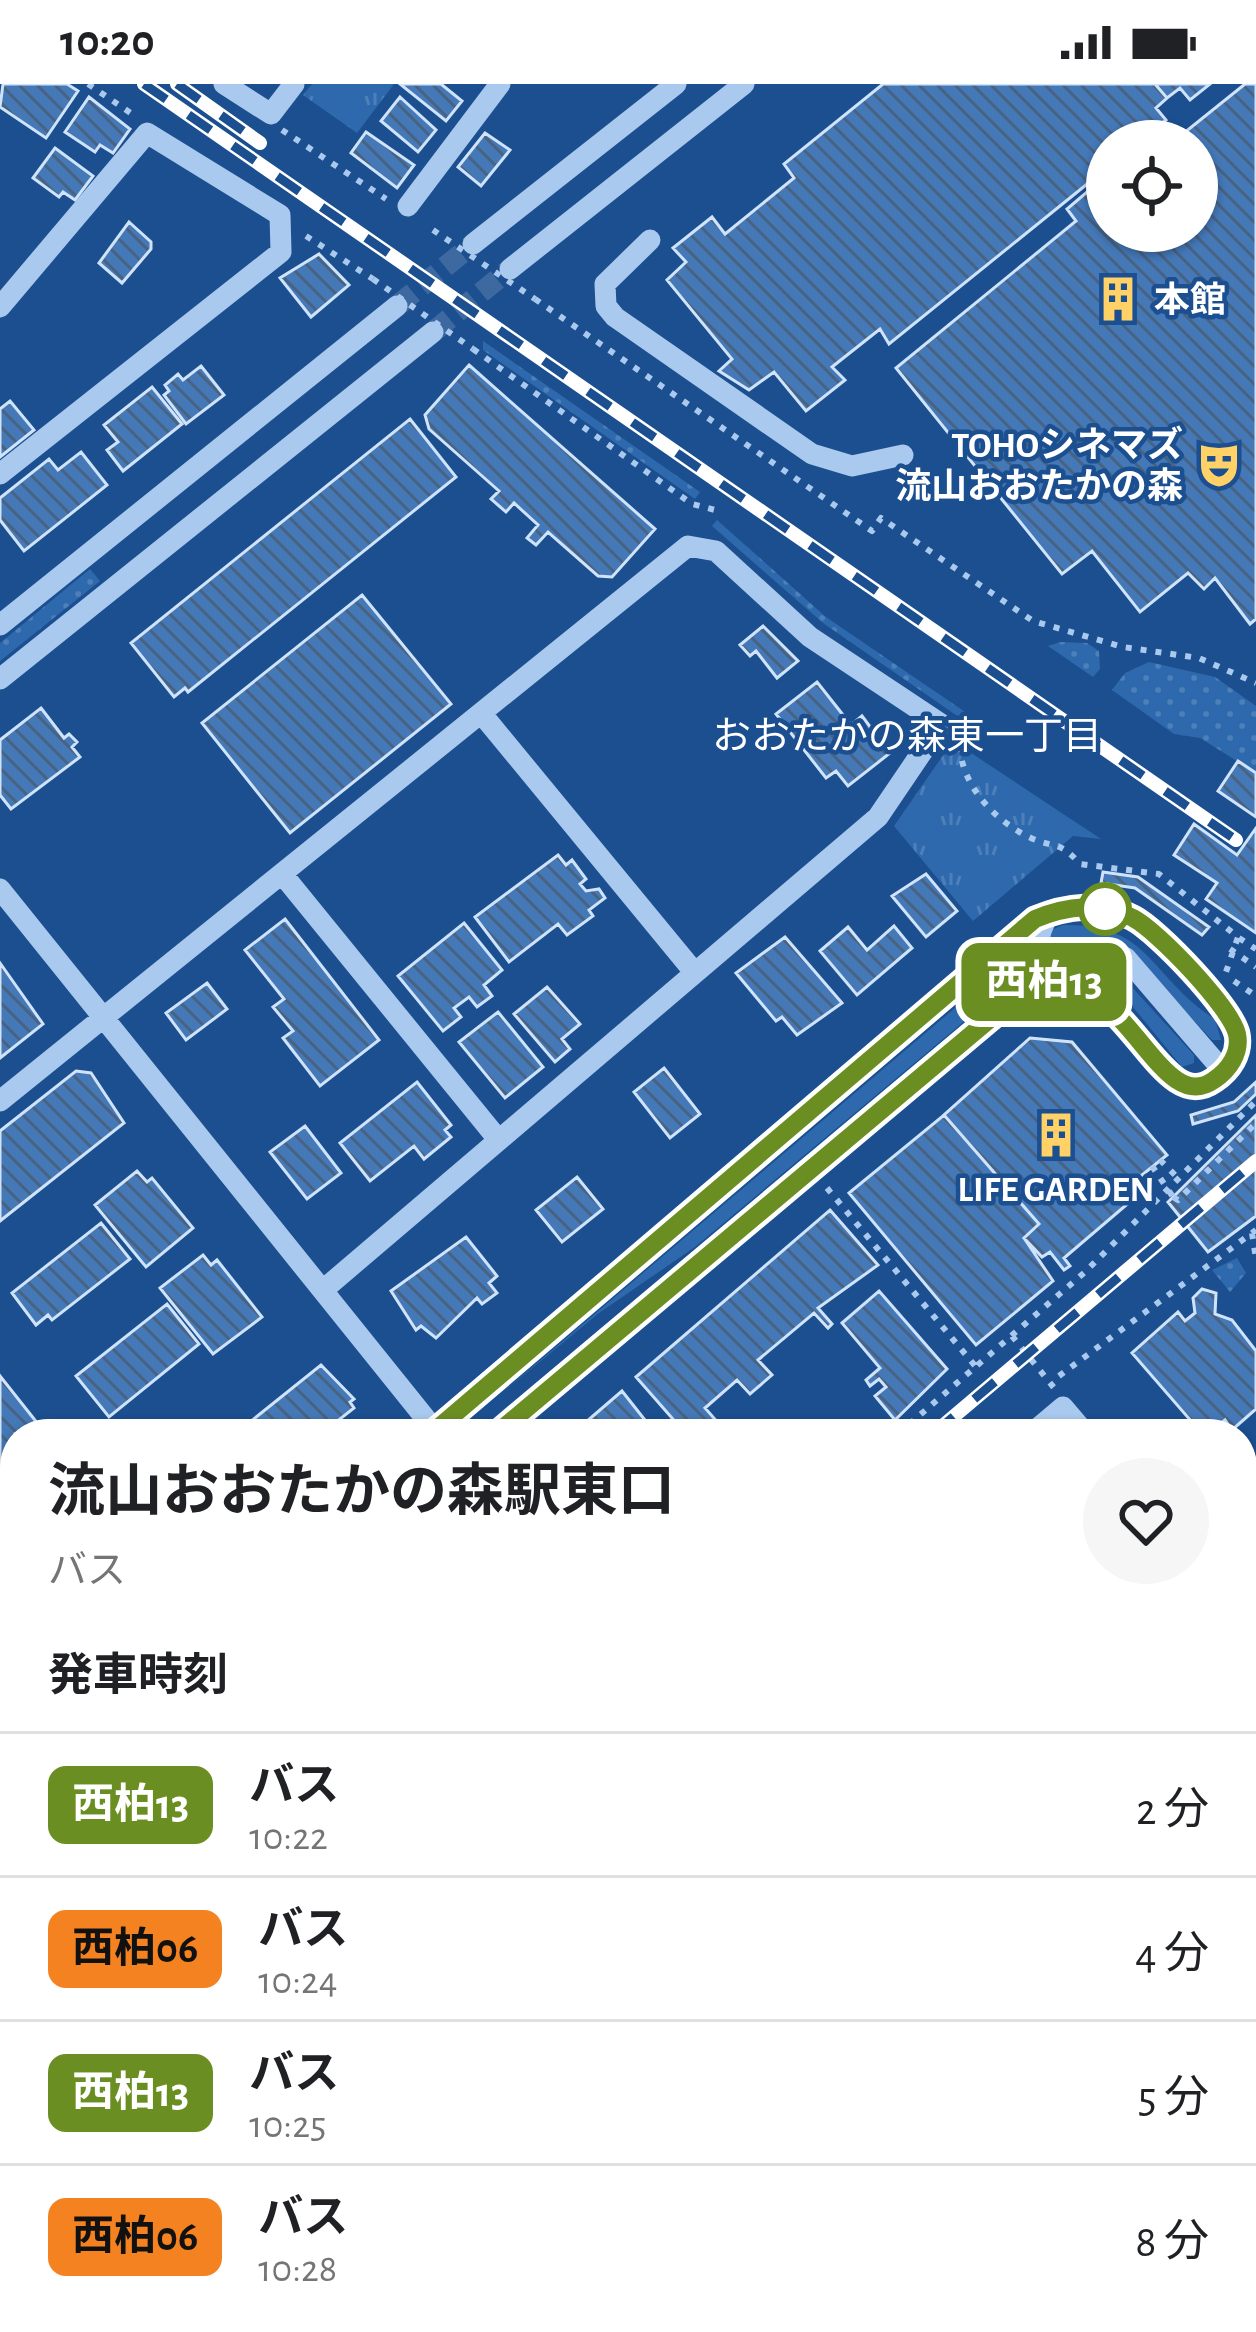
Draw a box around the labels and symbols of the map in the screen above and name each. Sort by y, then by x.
building icon: 本館 [1093,274,1143,324]
place label: 本館 [1154,281,1226,319]
place label: TOHOシネマズ 流山おおたかの森 [895,425,1183,505]
theatre icon: TOHOシネマズ 流山おおたかの森 [1194,440,1244,490]
district label: おおたかの森東一丁目 [712,715,1102,757]
unlabelled marker [1080,884,1130,934]
line badge: 西柏13 [960,943,1128,1021]
building icon: LIFE GARDEN [1031,1110,1081,1160]
place label: LIFE GARDEN [957,1172,1155,1208]

